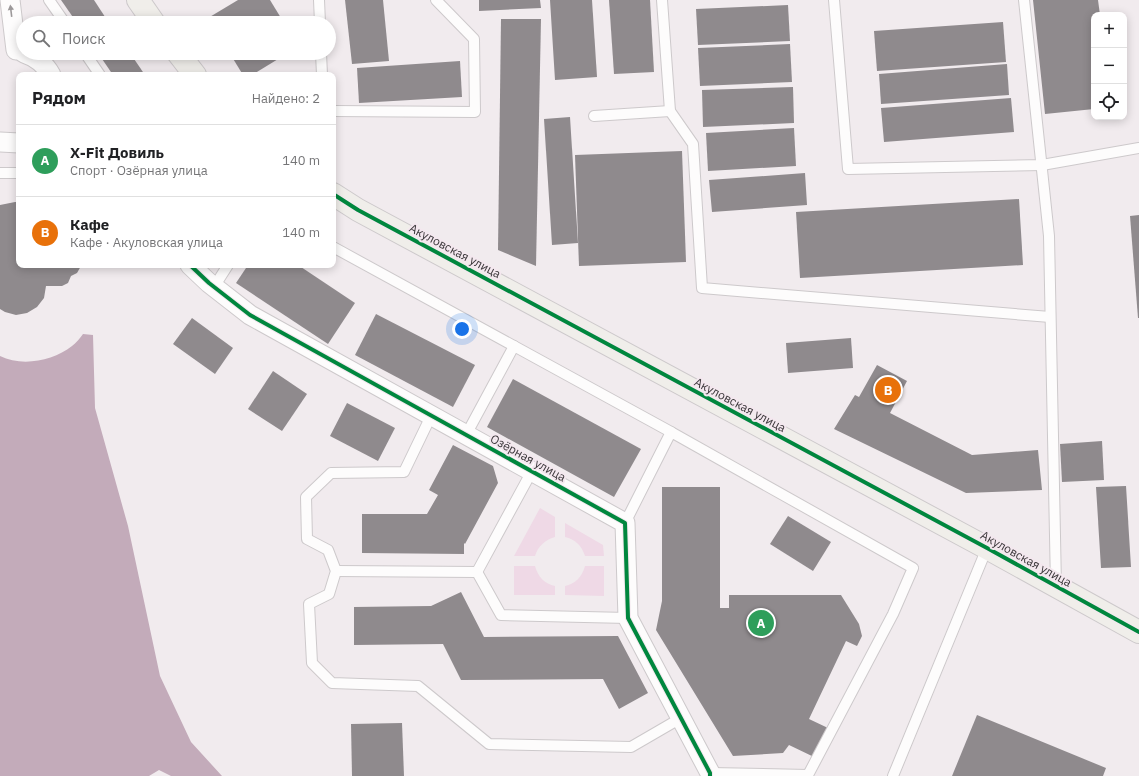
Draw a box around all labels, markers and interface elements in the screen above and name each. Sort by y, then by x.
one-way arrow [8,5,14,17]
map controls [1091,12,1127,120]
button: + [1091,12,1127,48]
search box [16,16,336,60]
icon: search [30,27,52,49]
text: Поиск [62,29,105,48]
button: − [1091,48,1127,84]
button: locate [1091,84,1127,120]
text: Рядом [32,87,86,109]
text: Найдено: 2 [252,90,320,107]
text: X-Fit Довиль [70,143,164,162]
text: A [41,152,49,169]
text: 140 m [282,152,320,169]
text: Спорт · Озёрная улица [70,162,208,179]
text: Кафе [70,215,109,234]
street label: Акуловская улица [407,220,504,281]
text: B [41,224,49,241]
text: 140 m [282,224,320,241]
text: Кафе · Акуловская улица [70,234,223,251]
your location [452,319,472,339]
street label: Акуловская улица [692,374,789,435]
pin: B [875,375,901,405]
street label: Озёрная улица [488,431,569,485]
street label: Акуловская улица [978,527,1075,590]
pin: A [748,608,774,638]

